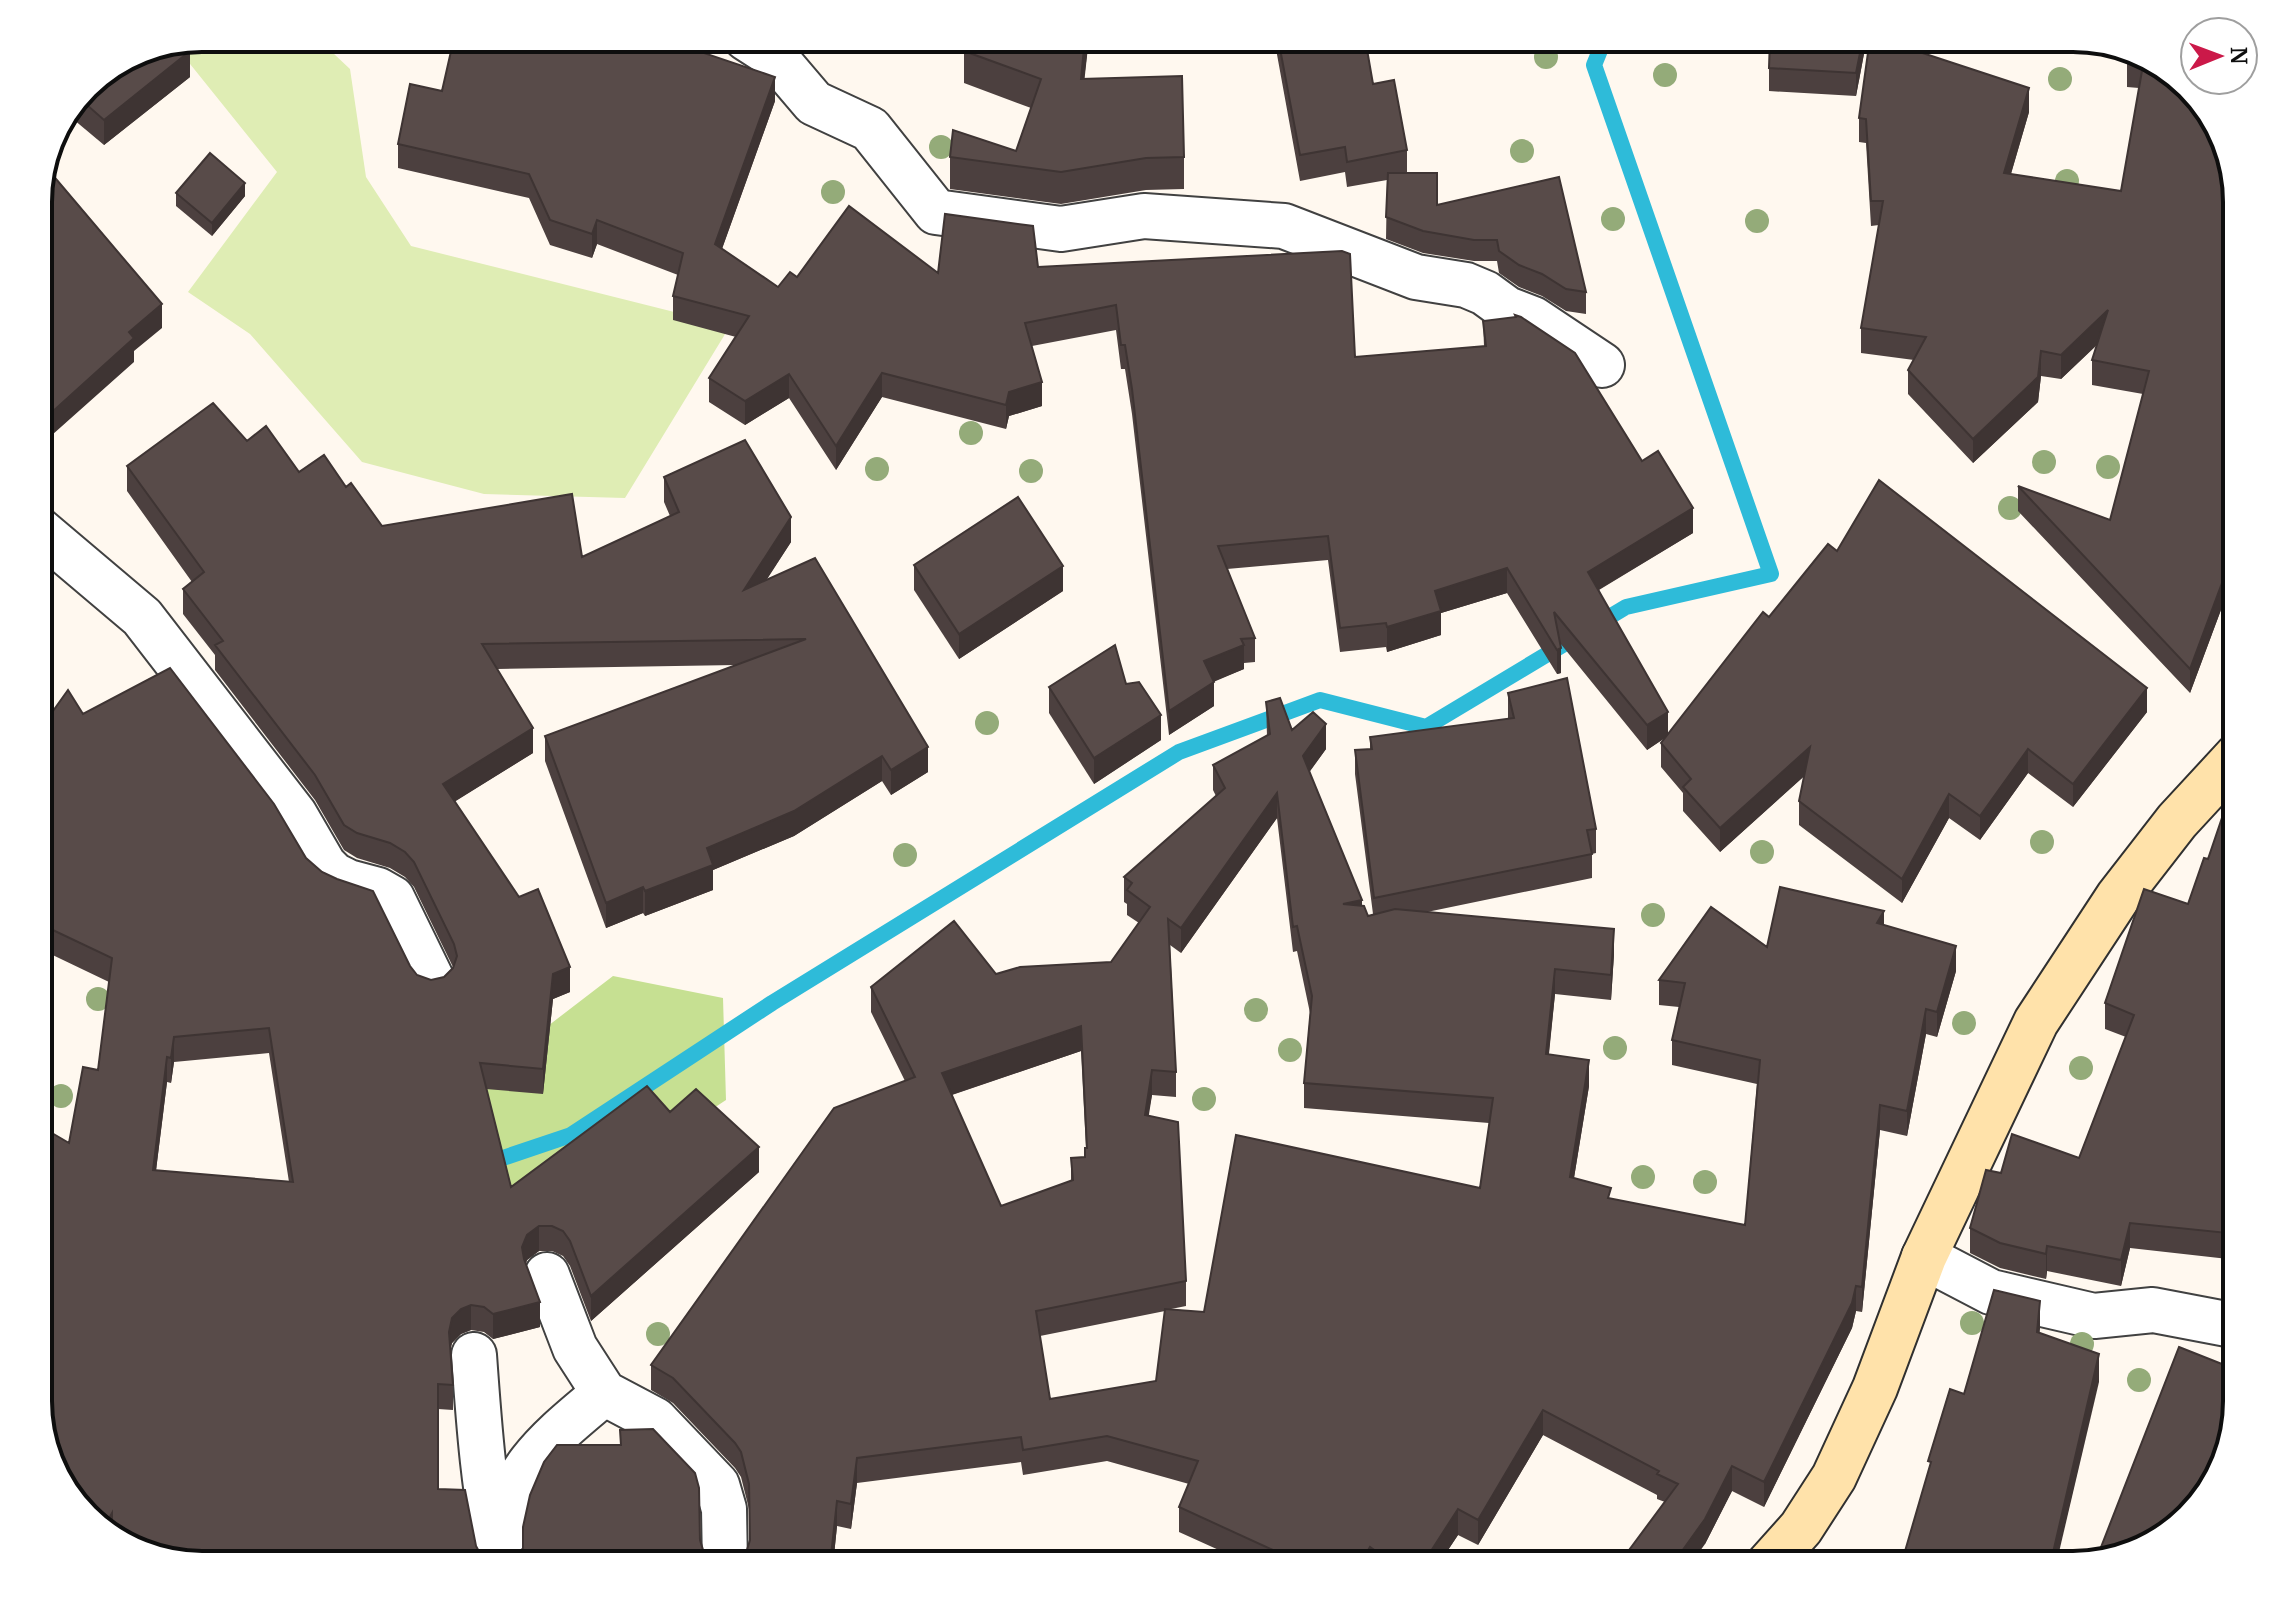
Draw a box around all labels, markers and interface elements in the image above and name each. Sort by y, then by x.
north arrow [2179,16,2259,96]
text: N [2225,47,2253,65]

